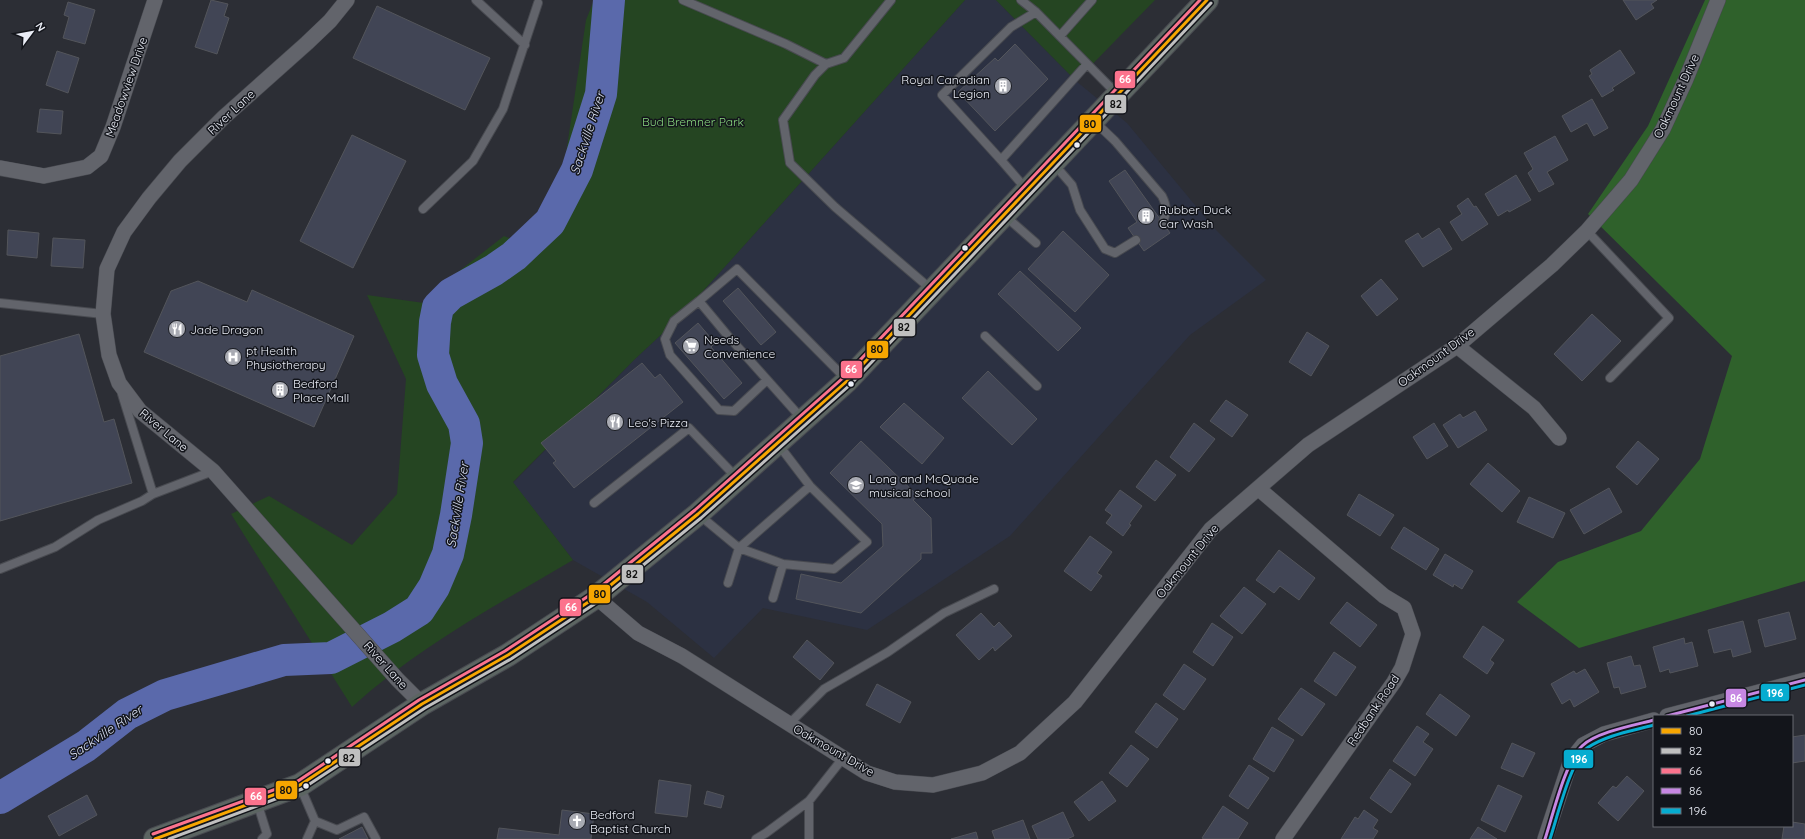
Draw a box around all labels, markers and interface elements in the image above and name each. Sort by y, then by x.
north arrow [12,12,52,52]
text: N [32,20,49,34]
street label: Meadowview Drive [102,35,150,139]
street label: Oakmount Drive [1650,51,1702,140]
line badge: 66 [1114,70,1136,89]
place label: Royal Canadian Legion [901,72,990,101]
text: 66 [1119,72,1131,86]
building icon: Royal Canadian Legion [993,76,1013,96]
street label: River Lane [204,86,258,138]
water label: Sackville River [566,88,609,176]
line badge: 82 [1104,94,1127,114]
text: 82 [1110,97,1122,111]
park label: Bud Bremner Park [642,114,744,129]
line badge: 80 [1079,114,1102,133]
text: 80 [1084,117,1097,131]
unlabelled marker [1072,140,1082,150]
place label: Rubber Duck Car Wash [1159,202,1231,231]
building icon: Rubber Duck Car Wash [1136,206,1156,226]
unlabelled marker [960,243,970,253]
line badge: 82 [893,318,916,337]
restaurant icon: Jade Dragon [167,319,187,339]
text: 82 [898,320,910,334]
place label: Jade Dragon [190,322,263,337]
street label: Oakmount Drive [1395,324,1477,390]
place label: Needs Convenience [704,332,775,361]
supermarket icon: Needs Convenience [681,336,701,356]
line badge: 80 [866,340,889,359]
text: 80 [871,342,884,356]
place label: pt Health Physiotherapy [246,343,326,372]
hospital icon: pt Health Physiotherapy [223,347,243,367]
line badge: 66 [840,360,863,379]
text: 66 [845,362,857,376]
place label: Bedford Place Mall [293,376,349,405]
unlabelled marker [846,379,856,389]
building icon: Bedford Place Mall [270,380,290,400]
street label: River Lane [137,405,192,455]
restaurant icon: Leo's Pizza [605,412,625,432]
place label: Leo's Pizza [628,415,688,430]
water label: Sackville River [442,459,472,549]
place label: Long and McQuade musical school [869,471,979,500]
school or university icon: Long and McQuade musical school [846,475,866,495]
street label: Oakmount Drive [1153,521,1222,601]
line badge: 82 [621,564,644,584]
text: 82 [626,567,638,581]
line badge: 80 [588,584,611,604]
text: 80 [594,587,607,601]
line badge: 66 [559,598,582,617]
text: 66 [565,600,577,614]
street label: River Lane [361,638,411,692]
street label: Redbank Road [1344,671,1402,749]
line badge: 196 [1760,683,1790,702]
text: 196 [1767,686,1783,700]
line badge: 86 [1725,688,1747,708]
text: 86 [1730,691,1742,705]
unlabelled marker [1707,699,1717,709]
water label: Sackville River [65,700,147,763]
legend [1653,715,1793,827]
street label: Oakmount Drive [791,721,877,779]
text: 80 [1689,723,1703,738]
text: 82 [1689,743,1702,758]
line badge: 82 [338,748,361,767]
line badge: 196 [1563,749,1594,769]
text: 82 [343,751,355,765]
text: 196 [1571,752,1587,766]
unlabelled marker [323,756,333,766]
text: 66 [1689,763,1702,778]
line badge: 80 [275,780,298,800]
unlabelled marker [301,781,311,791]
text: 80 [280,783,293,797]
text: 86 [1689,783,1702,798]
line badge: 66 [244,787,267,806]
text: 66 [250,789,262,803]
text: 196 [1689,803,1707,818]
place label: Bedford Baptist Church [590,807,671,836]
church icon: Bedford Baptist Church [567,811,587,831]

